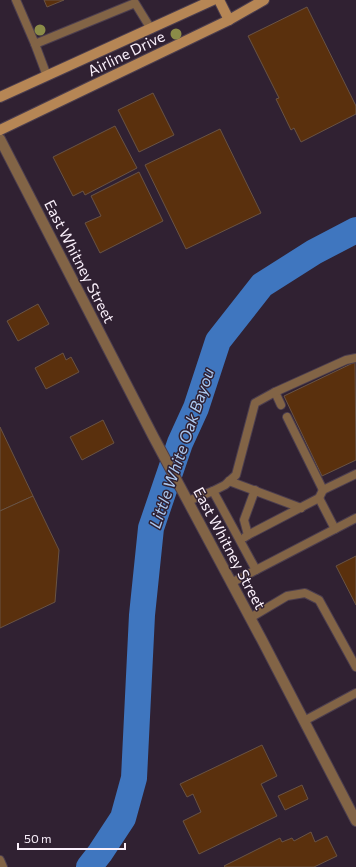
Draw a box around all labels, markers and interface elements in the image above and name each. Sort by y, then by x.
street label: Airline Drive [85,27,168,79]
street label: East Whitney Street [41,196,119,326]
water label: Little White Oak Bayou [145,366,217,530]
street label: East Whitney Street [190,484,270,612]
scale bar [18,825,125,851]
text: 50 m [24,831,52,845]

